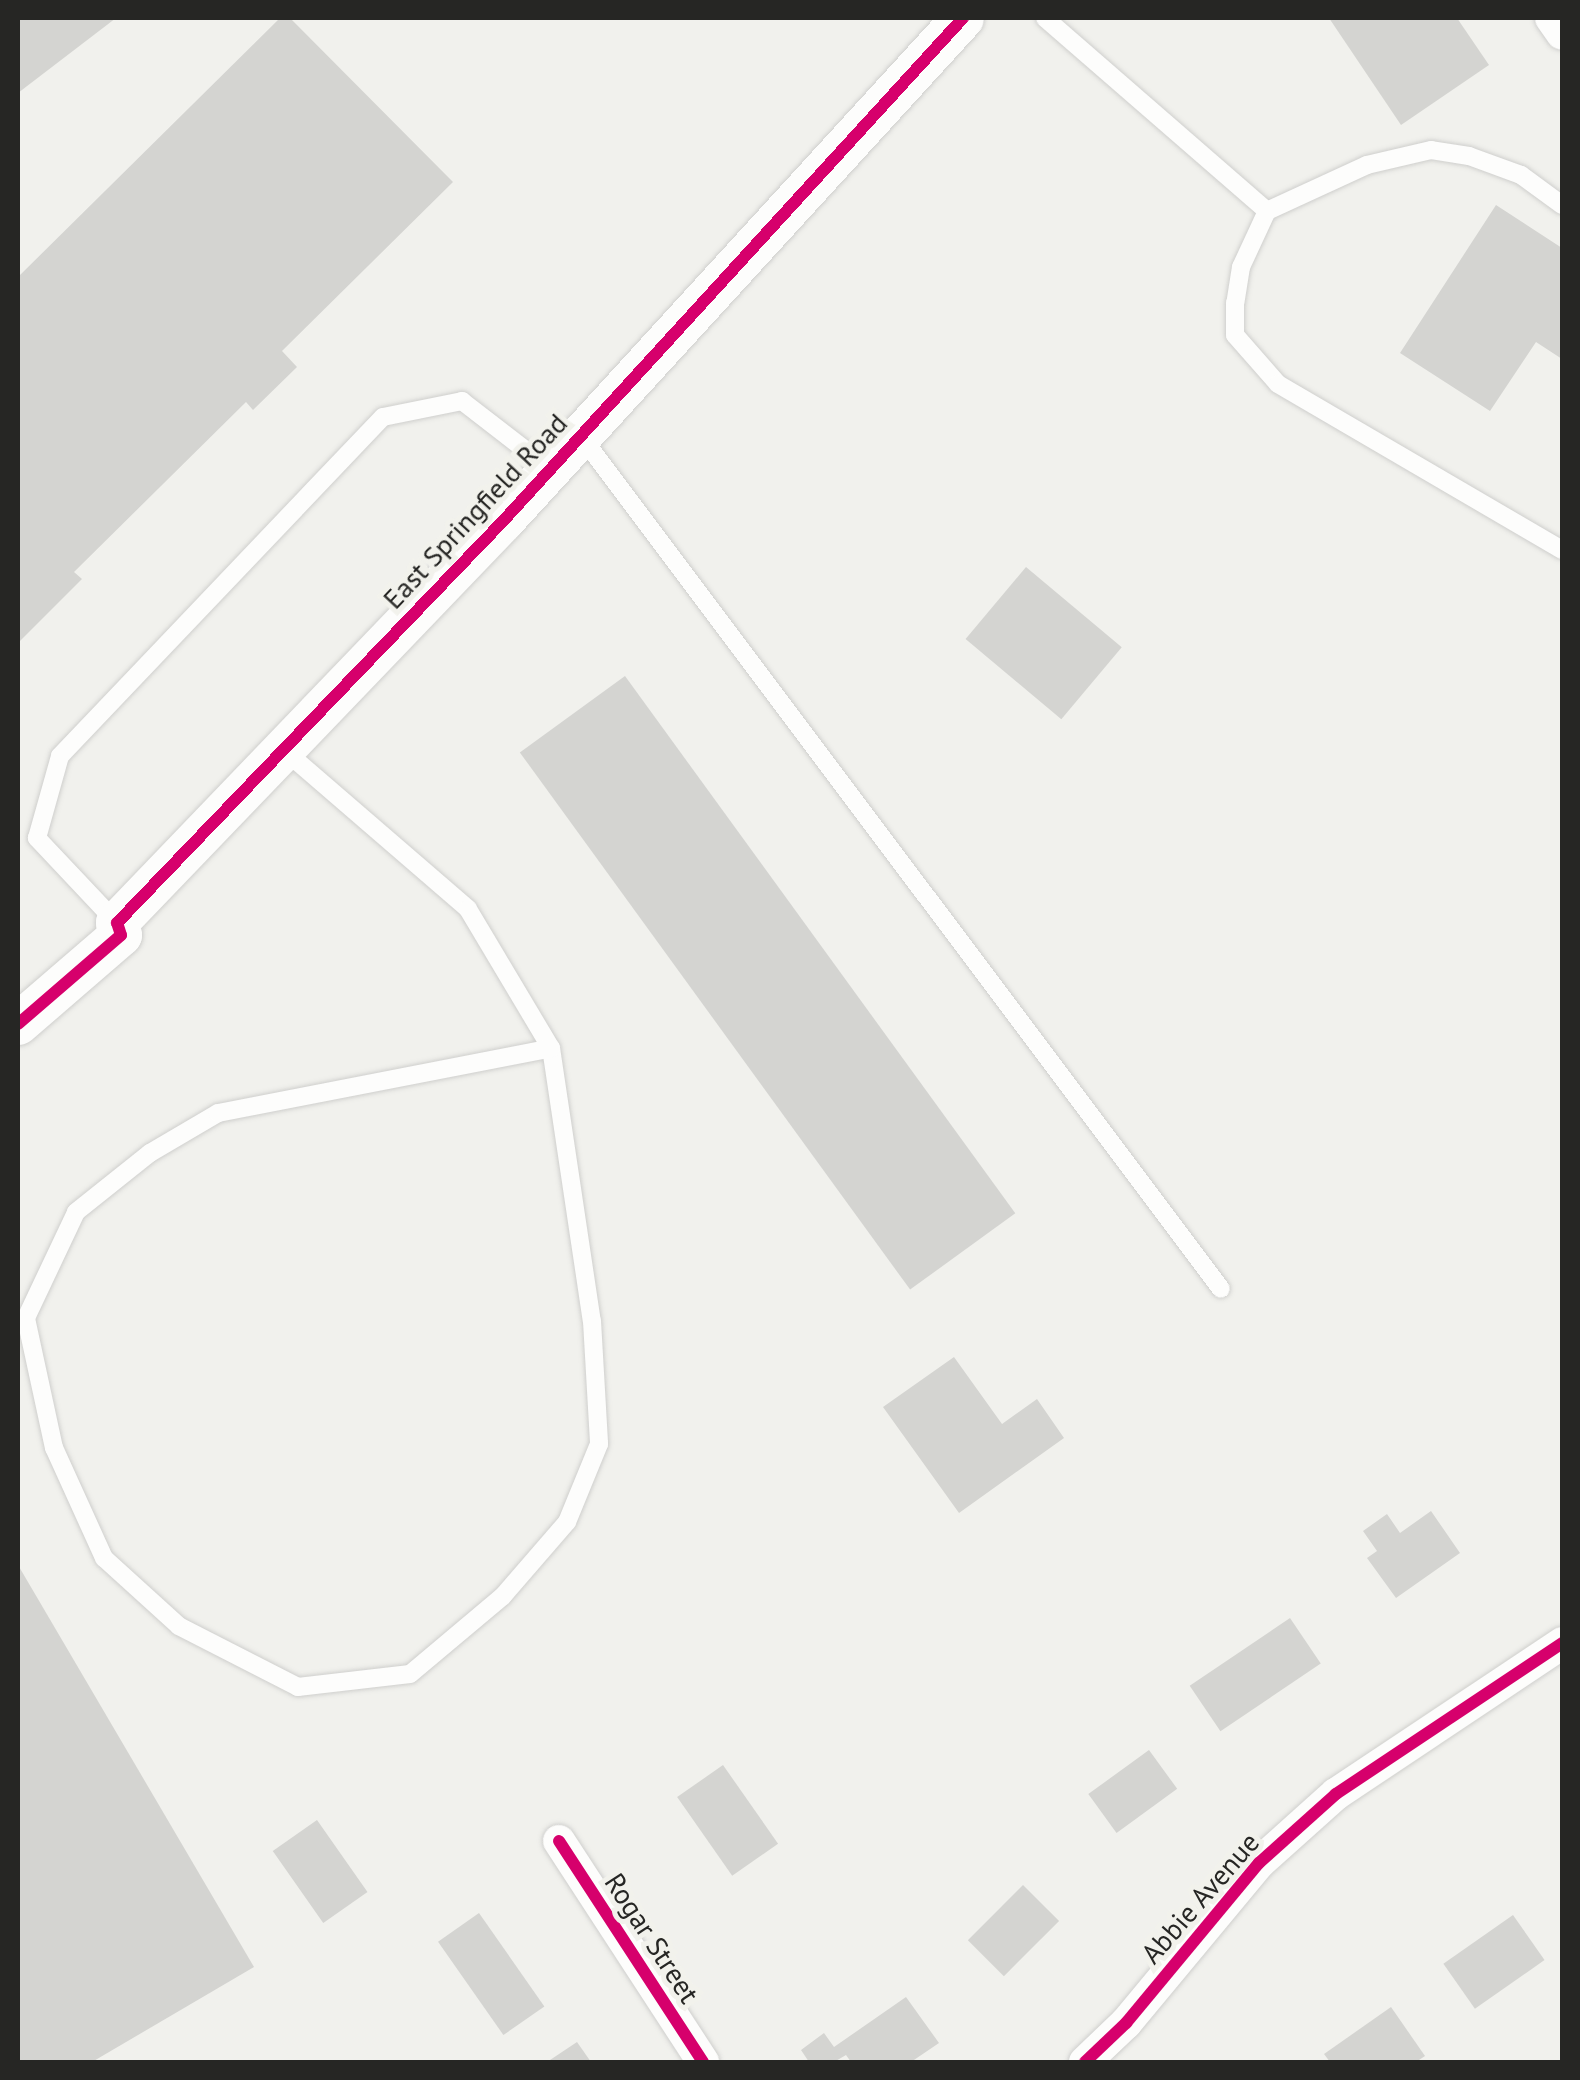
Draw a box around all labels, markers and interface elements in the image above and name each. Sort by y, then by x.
street label: East Springfield Road [376,407,574,615]
street label: Abbie Avenue [1134,1825,1266,1971]
street label: Rogar Street [598,1867,706,2009]

